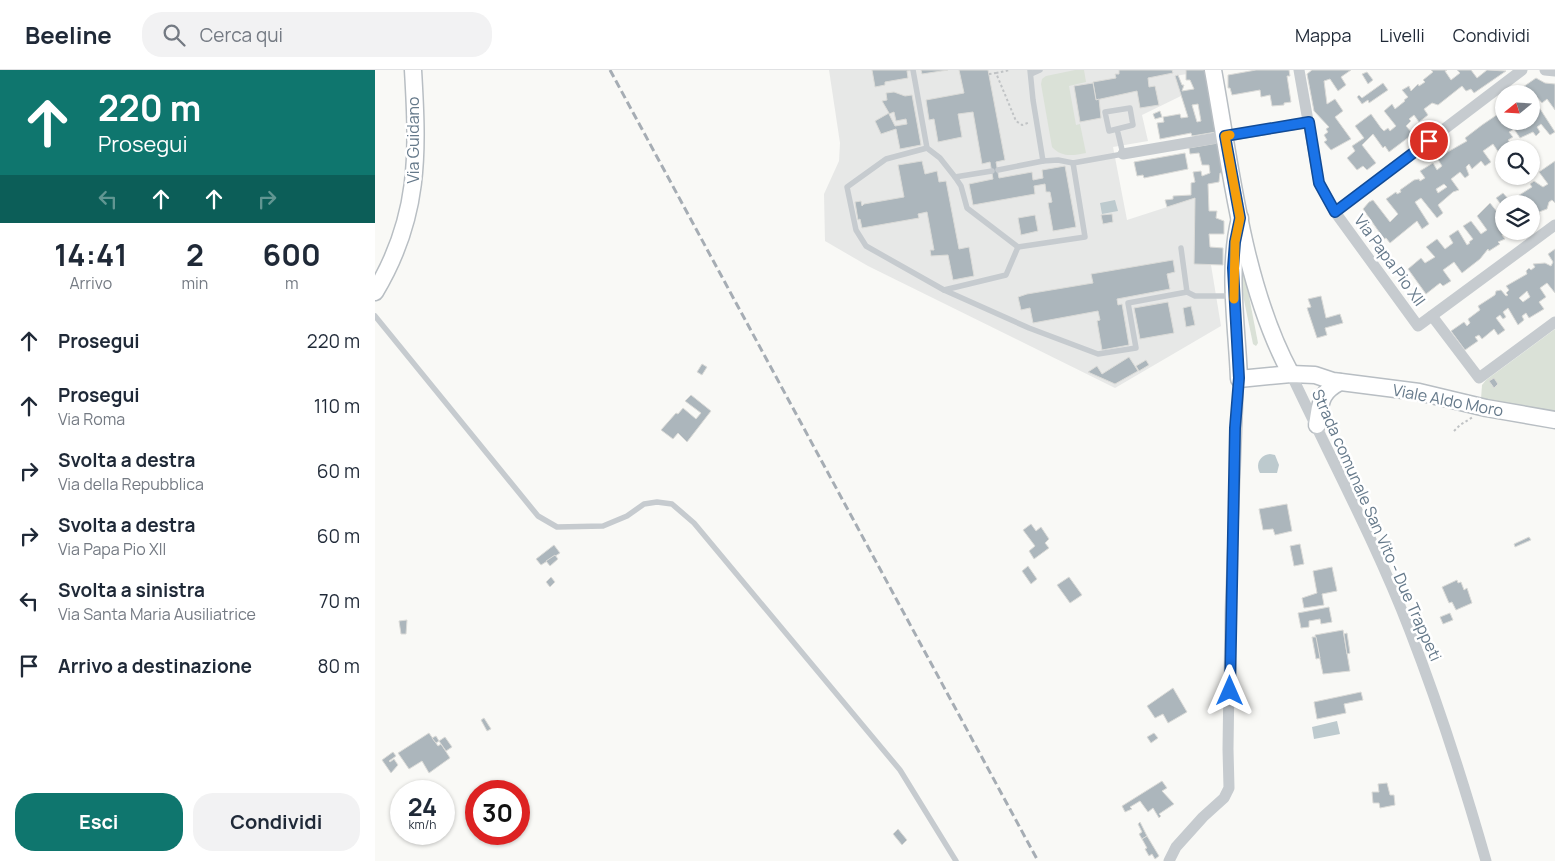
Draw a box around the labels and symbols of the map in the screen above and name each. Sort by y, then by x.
north arrow [1495,85,1540,130]
street label: Via Guidano [402,97,424,183]
pin [1408,120,1450,162]
street label: Via Papa Pio XII [1349,210,1431,310]
street label: Viale Aldo Moro [1391,378,1505,422]
street label: Strada comunale San Vito - Due Trappeti [1307,386,1447,664]
position arrow [1203,664,1255,716]
speed limit sign: 30 [465,780,530,845]

